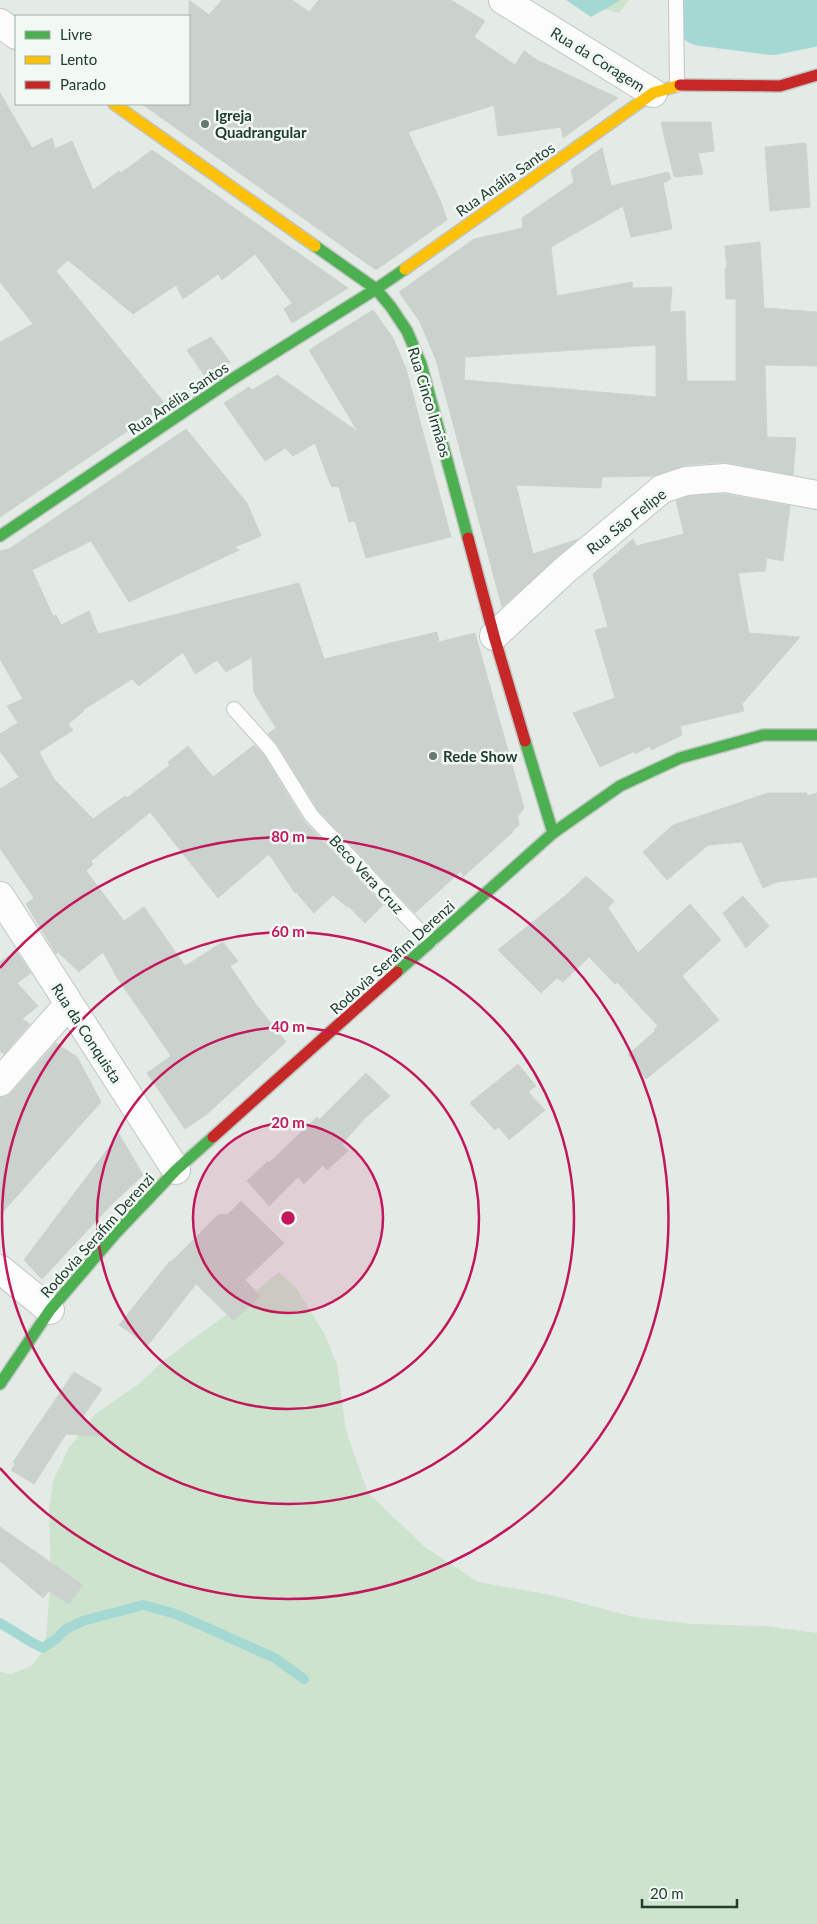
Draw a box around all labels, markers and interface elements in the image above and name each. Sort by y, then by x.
legend [15,15,190,105]
street label: Rua da Coragem [548,23,648,95]
text: Livre [60,25,92,43]
text: Lento [60,50,97,68]
text: Parado [60,75,106,93]
place label: Igreja Quadrangular [215,106,307,141]
marker: Igreja Quadrangular [199,118,211,130]
street label: Rua Anália Santos [452,138,558,220]
street label: Rua Cinco Irmãos [405,345,455,459]
street label: Rua Anélia Santos [124,358,232,438]
street label: Rua São Felipe [583,484,669,558]
place label: Rede Show [443,747,517,765]
marker: Rede Show [427,750,439,762]
text: 80 m [271,827,305,845]
street label: Beco Vera Cruz [326,831,408,917]
street label: Rodovia Serafim Derenzi [326,896,458,1018]
text: 60 m [271,922,305,940]
street label: Rua da Conquista [48,980,126,1086]
text: 40 m [271,1017,305,1035]
text: 20 m [271,1113,305,1131]
street label: Rodovia Serafim Derenzi [36,1169,158,1301]
centre of rings [279,1209,297,1227]
scale bar [642,1876,737,1908]
text: 20 m [650,1884,684,1902]

